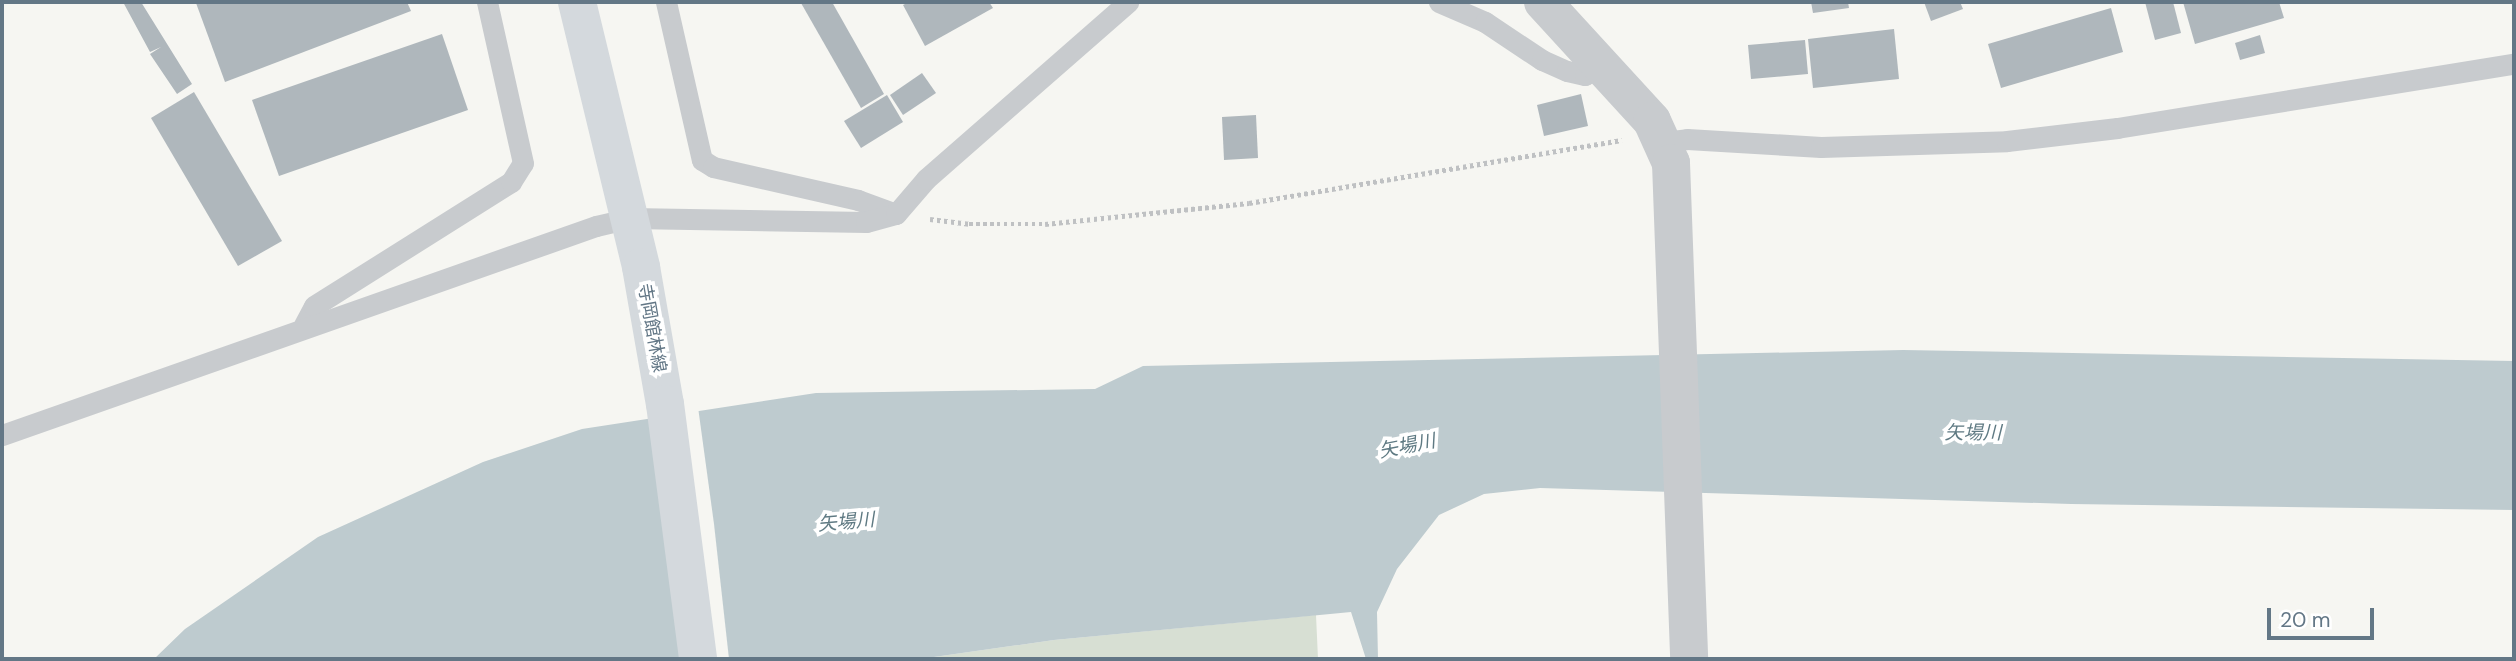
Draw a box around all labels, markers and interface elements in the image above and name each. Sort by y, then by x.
street label: 寺岡館林線 [634,282,670,374]
water label: 矢場川 [1945,422,2001,444]
water label: 矢場川 [1377,429,1437,463]
water label: 矢場川 [817,508,875,536]
scale bar [2271,594,2378,638]
text: 20 m [2280,606,2331,634]

